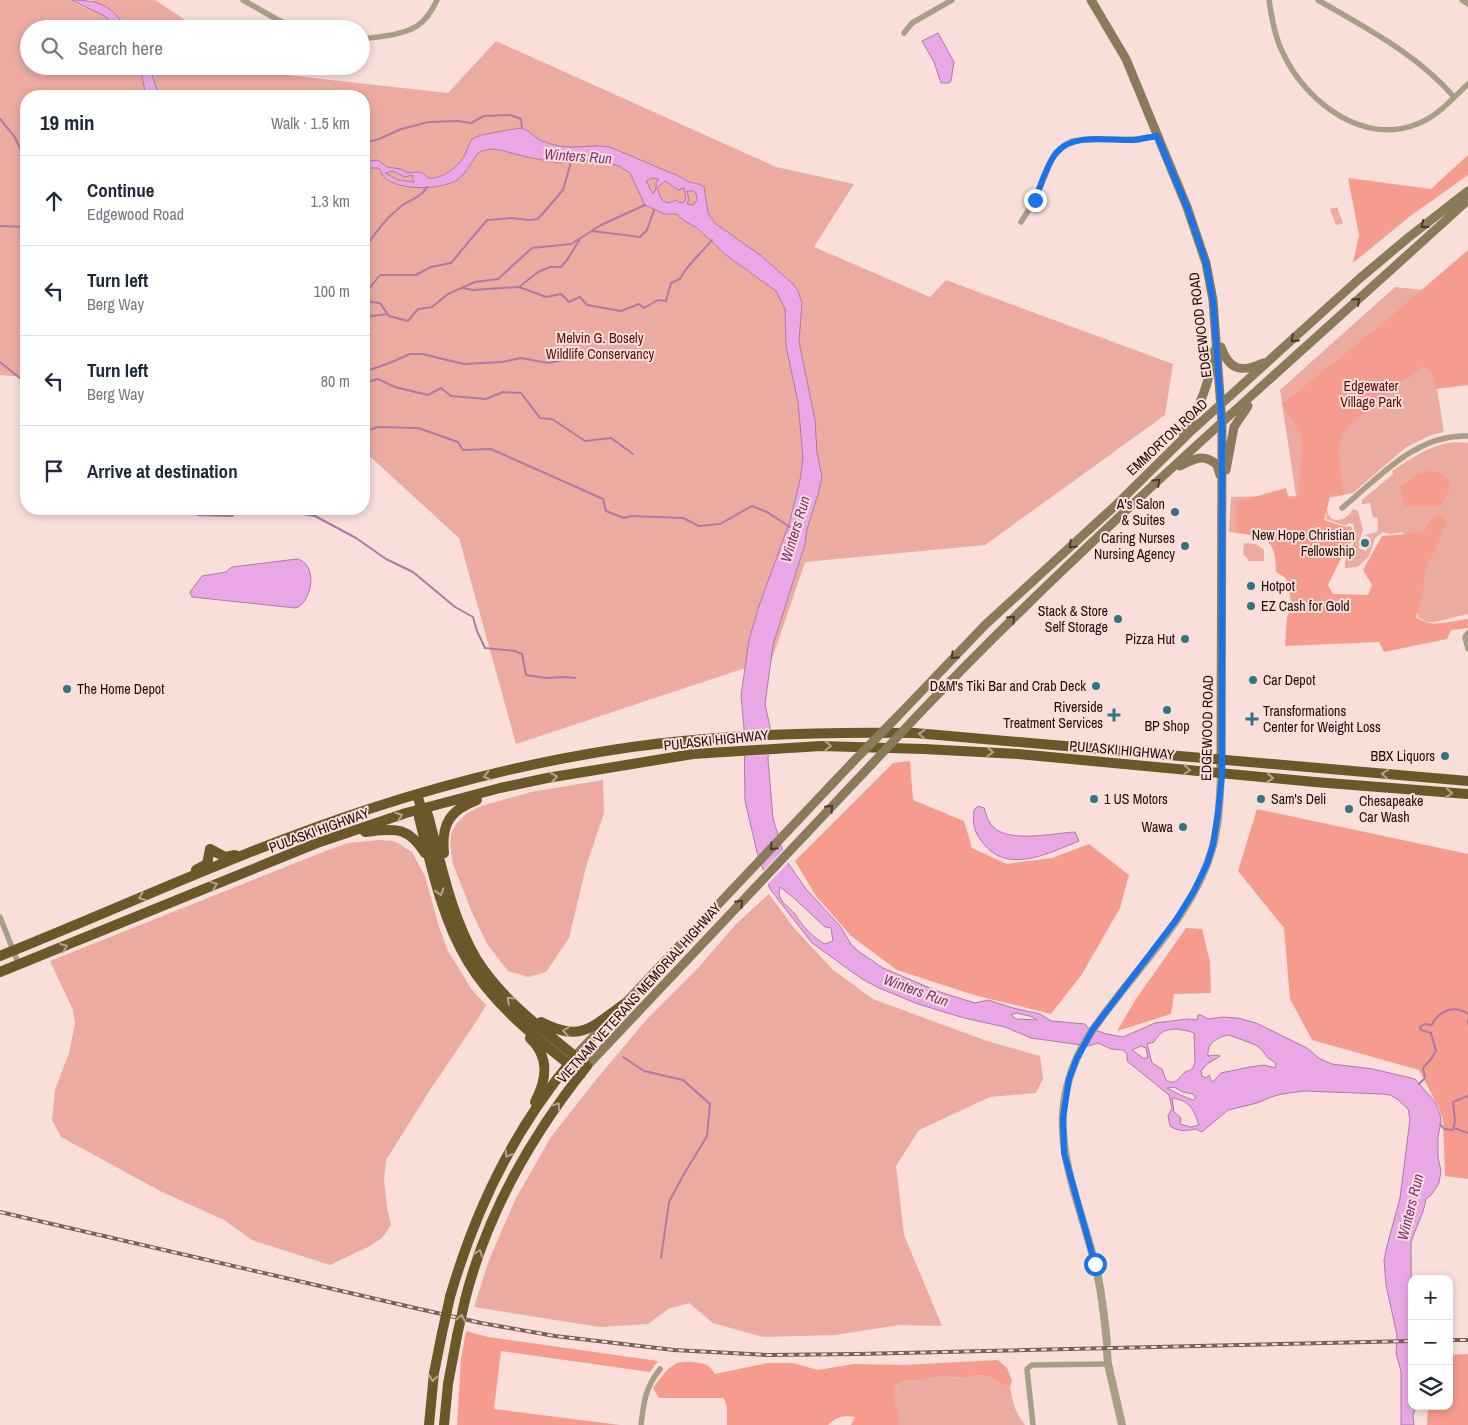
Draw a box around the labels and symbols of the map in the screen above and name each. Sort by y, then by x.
water label: Winters Run [543,143,613,169]
route end [1024,189,1047,212]
one-way arrow [1421,220,1430,228]
street label: EDGEWOOD ROAD [1185,271,1215,379]
one-way arrow [1351,298,1360,307]
park label: Melvin G. Bosely Wildlife Conservancy [546,329,654,363]
one-way arrow [1290,333,1299,342]
park label: Edgewater Village Park [1340,377,1402,411]
street label: EMMORTON ROAD [1123,395,1211,479]
one-way arrow [1152,479,1161,488]
water label: Winters Run [775,493,815,565]
place label: A's Salon & Suites [1116,495,1165,529]
marker: A's Salon & Suites [1169,506,1181,518]
place label: New Hope Christian Fellowship [1252,526,1355,560]
place label: Caring Nurses Nursing Agency [1094,529,1175,563]
marker: New Hope Christian Fellowship [1359,537,1371,549]
one-way arrow [1069,539,1078,548]
marker: Caring Nurses Nursing Agency [1179,540,1191,552]
place label: Hotpot [1261,577,1295,595]
marker: Hotpot [1245,580,1257,592]
place label: EZ Cash for Gold [1261,597,1350,615]
marker: EZ Cash for Gold [1245,600,1257,612]
place label: Stack & Store Self Storage [1038,602,1108,636]
marker: Stack & Store Self Storage [1112,613,1124,625]
one-way arrow [1006,616,1015,625]
place label: Pizza Hut [1125,630,1175,648]
marker: Pizza Hut [1179,633,1191,645]
one-way arrow [951,650,960,659]
place label: Car Depot [1263,671,1315,689]
marker: Car Depot [1247,674,1259,686]
street label: EDGEWOOD ROAD [1197,675,1217,781]
place label: D&M's Tiki Bar and Crab Deck [930,677,1086,695]
place label: The Home Depot [77,680,164,698]
marker: D&M's Tiki Bar and Crab Deck [1090,680,1102,692]
marker: The Home Depot [61,683,73,695]
place label: Riverside Treatment Services [1003,698,1103,732]
place label: Transformations Center for Weight Loss [1263,702,1381,736]
marker: BP Shop [1161,704,1173,716]
marker: Riverside Treatment Services [1107,708,1121,722]
marker: Transformations Center for Weight Loss [1245,712,1259,726]
place label: BP Shop [1144,717,1190,735]
street label: PULASKI HIGHWAY [663,726,770,754]
one-way arrow [918,728,926,739]
street label: PULASKI HIGHWAY [1069,736,1176,764]
one-way arrow [824,741,832,752]
one-way arrow [986,747,994,758]
place label: BBX Liquors [1371,747,1435,765]
marker: BBX Liquors [1439,750,1451,762]
one-way arrow [1183,764,1191,775]
one-way arrow [1380,768,1388,779]
one-way arrow [482,770,491,781]
one-way arrow [1266,772,1274,783]
one-way arrow [550,773,559,783]
one-way arrow [1446,787,1454,798]
place label: 1 US Motors [1104,790,1168,808]
place label: Sam's Deli [1271,790,1326,808]
place label: Chesapeake Car Wash [1359,792,1423,826]
marker: 1 US Motors [1088,793,1100,805]
marker: Sam's Deli [1255,793,1267,805]
street label: PULASKI HIGHWAY [266,803,372,856]
marker: Chesapeake Car Wash [1343,803,1355,815]
one-way arrow [824,805,833,814]
one-way arrow [394,812,403,822]
place label: Wawa [1142,818,1174,836]
marker: Wawa [1177,821,1189,833]
one-way arrow [770,842,779,851]
one-way arrow [209,881,218,892]
one-way arrow [434,888,444,896]
one-way arrow [138,891,147,902]
street label: VIETNAM VETERANS MEMORIAL HIGHWAY [553,899,725,1087]
one-way arrow [734,900,743,909]
one-way arrow [59,942,68,953]
water label: Winters Run [880,968,952,1012]
one-way arrow [507,997,516,1006]
one-way arrow [562,1026,570,1037]
one-way arrow [551,1102,560,1111]
one-way arrow [504,1149,514,1158]
water label: Winters Run [1392,1171,1428,1243]
one-way arrow [473,1249,483,1258]
route start [1084,1253,1107,1276]
one-way arrow [455,1313,466,1322]
one-way arrow [429,1374,439,1383]

